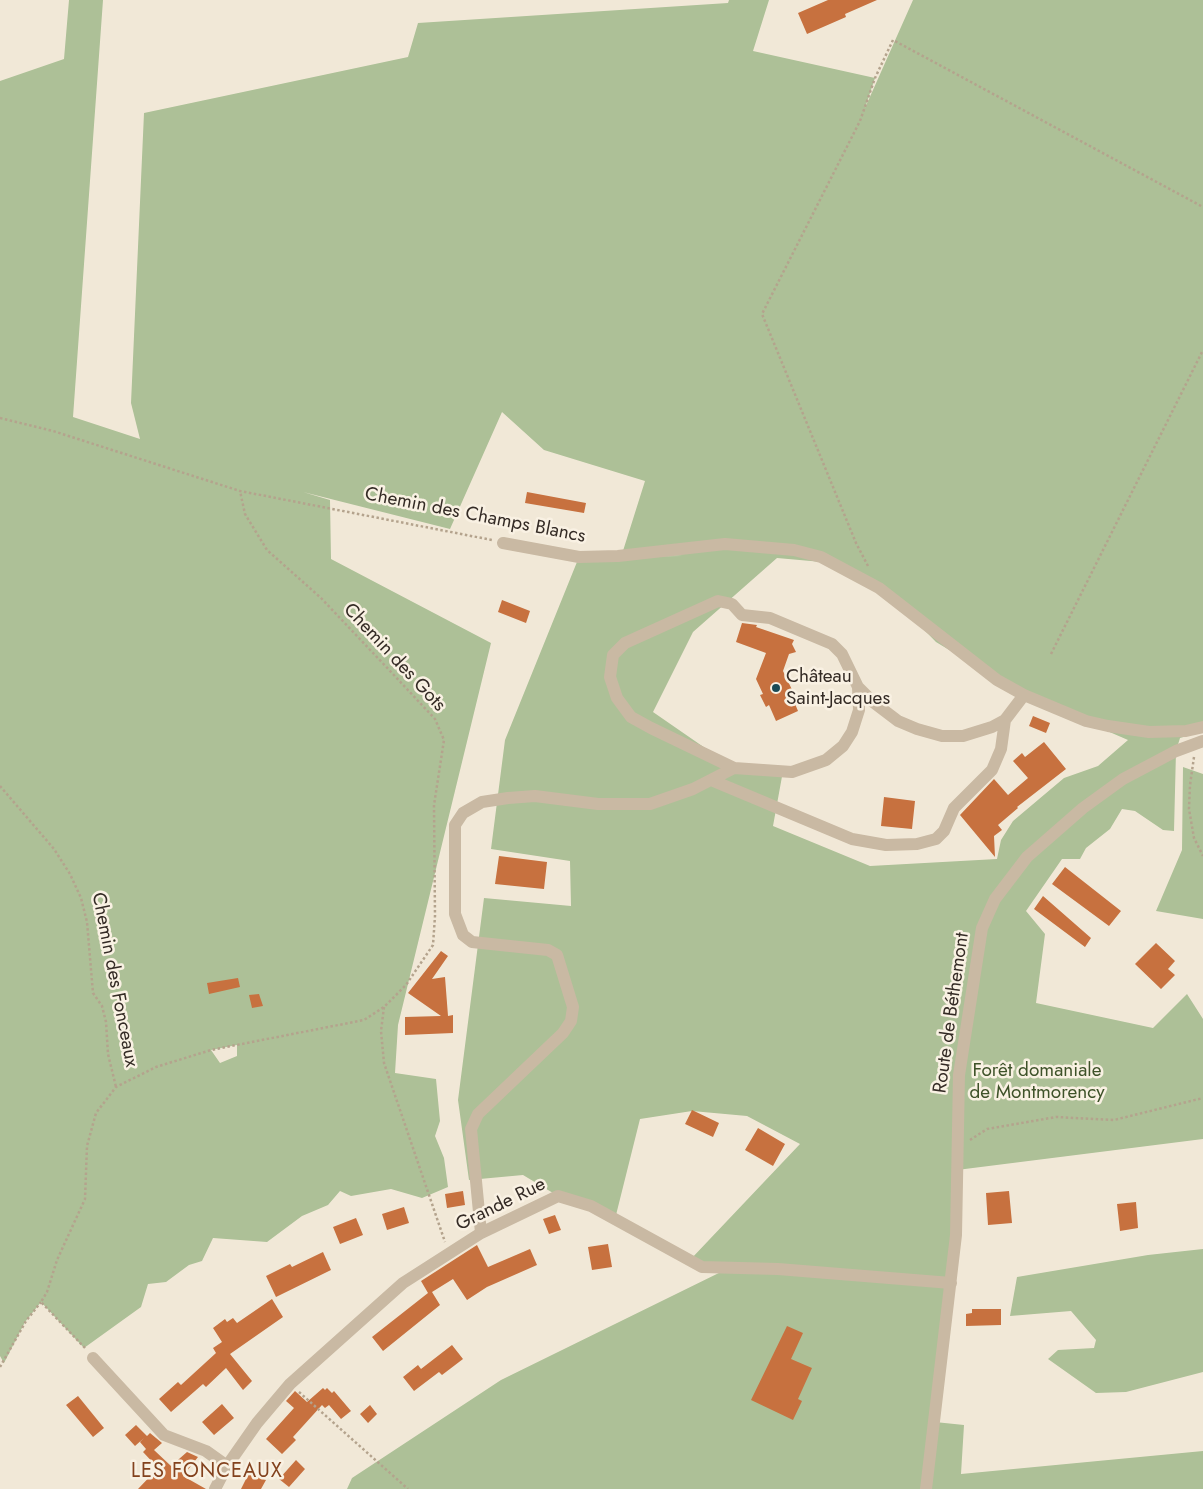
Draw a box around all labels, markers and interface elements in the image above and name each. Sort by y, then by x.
street label: Chemin des Champs Blancs [363,483,587,549]
street label: Chemin des Gots [338,599,450,717]
place label: Château Saint-Jacques [786,666,890,710]
marker: Château Saint-Jacques [770,682,782,694]
street label: Chemin des Fonceaux [86,891,142,1069]
street label: Route de Béthemont [929,931,975,1095]
park label: Forêt domaniale de Montmorency [969,1060,1105,1104]
street label: Grande Rue [452,1173,550,1237]
district label: LES FONCEAUX [130,1460,284,1484]

